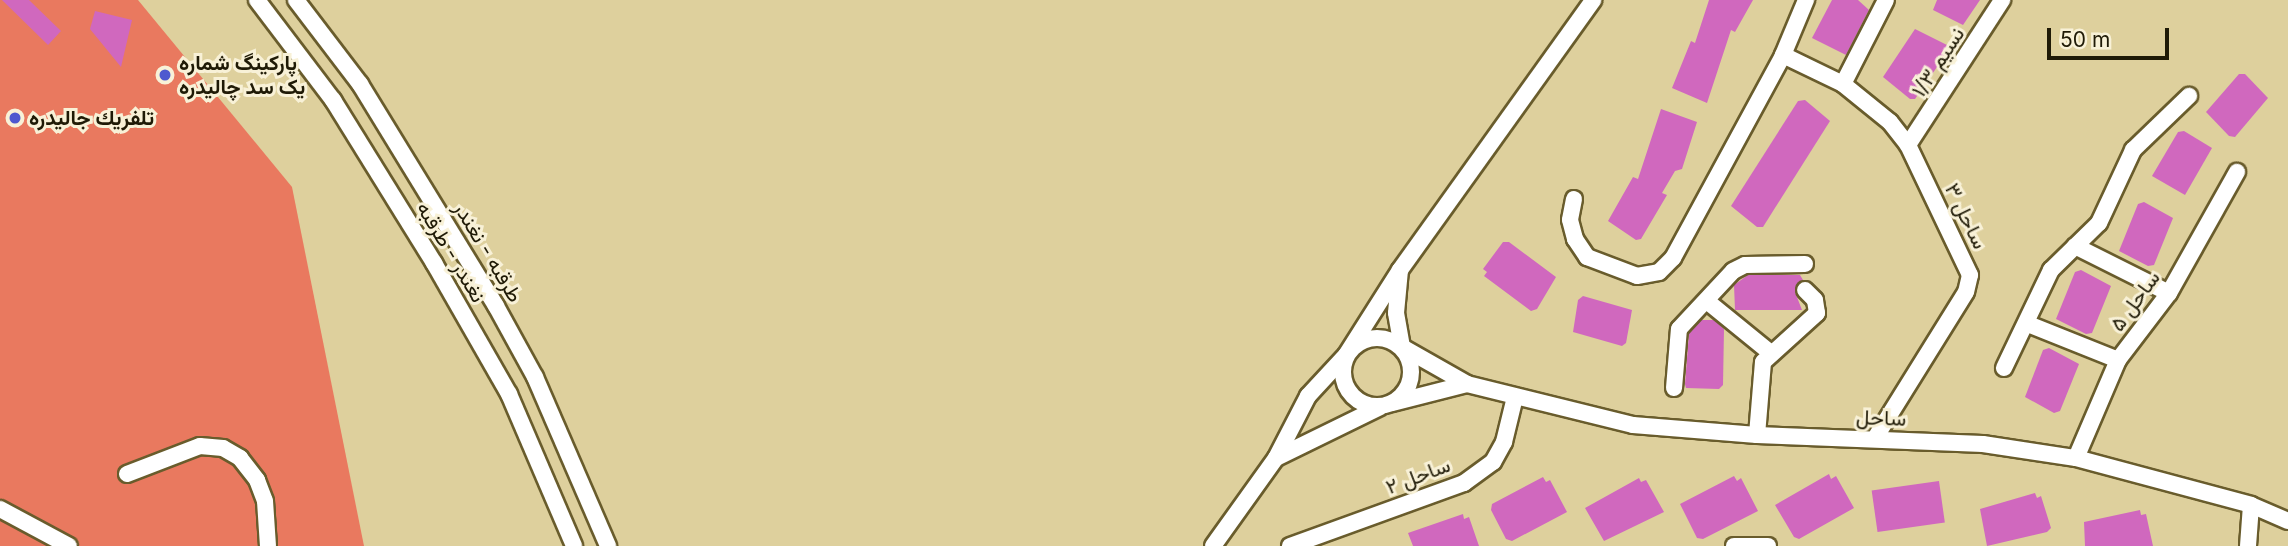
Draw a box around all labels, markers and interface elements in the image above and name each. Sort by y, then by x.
scale bar [2050,14,2172,58]
street label: نسیم ۱/۳ [1906,22,1970,102]
text: 50 m [2060,27,2110,52]
place label: پارکینگ شماره یک سد چالیدره [179,50,305,100]
marker: پارکینگ شماره یک سد چالیدره [157,67,173,83]
place label: تلفريك جاليدره [29,105,154,131]
marker: تلفريك جاليدره [7,110,23,126]
street label: ساحل ۳ [1939,179,1993,253]
street label: نغندر - طرقبه [411,197,491,307]
street label: طرقبه - نغندر [448,197,528,307]
street label: ساحل ۵ [2105,266,2165,336]
street label: ساحل [1855,405,1907,431]
street label: ساحل ۲ [1382,452,1454,500]

